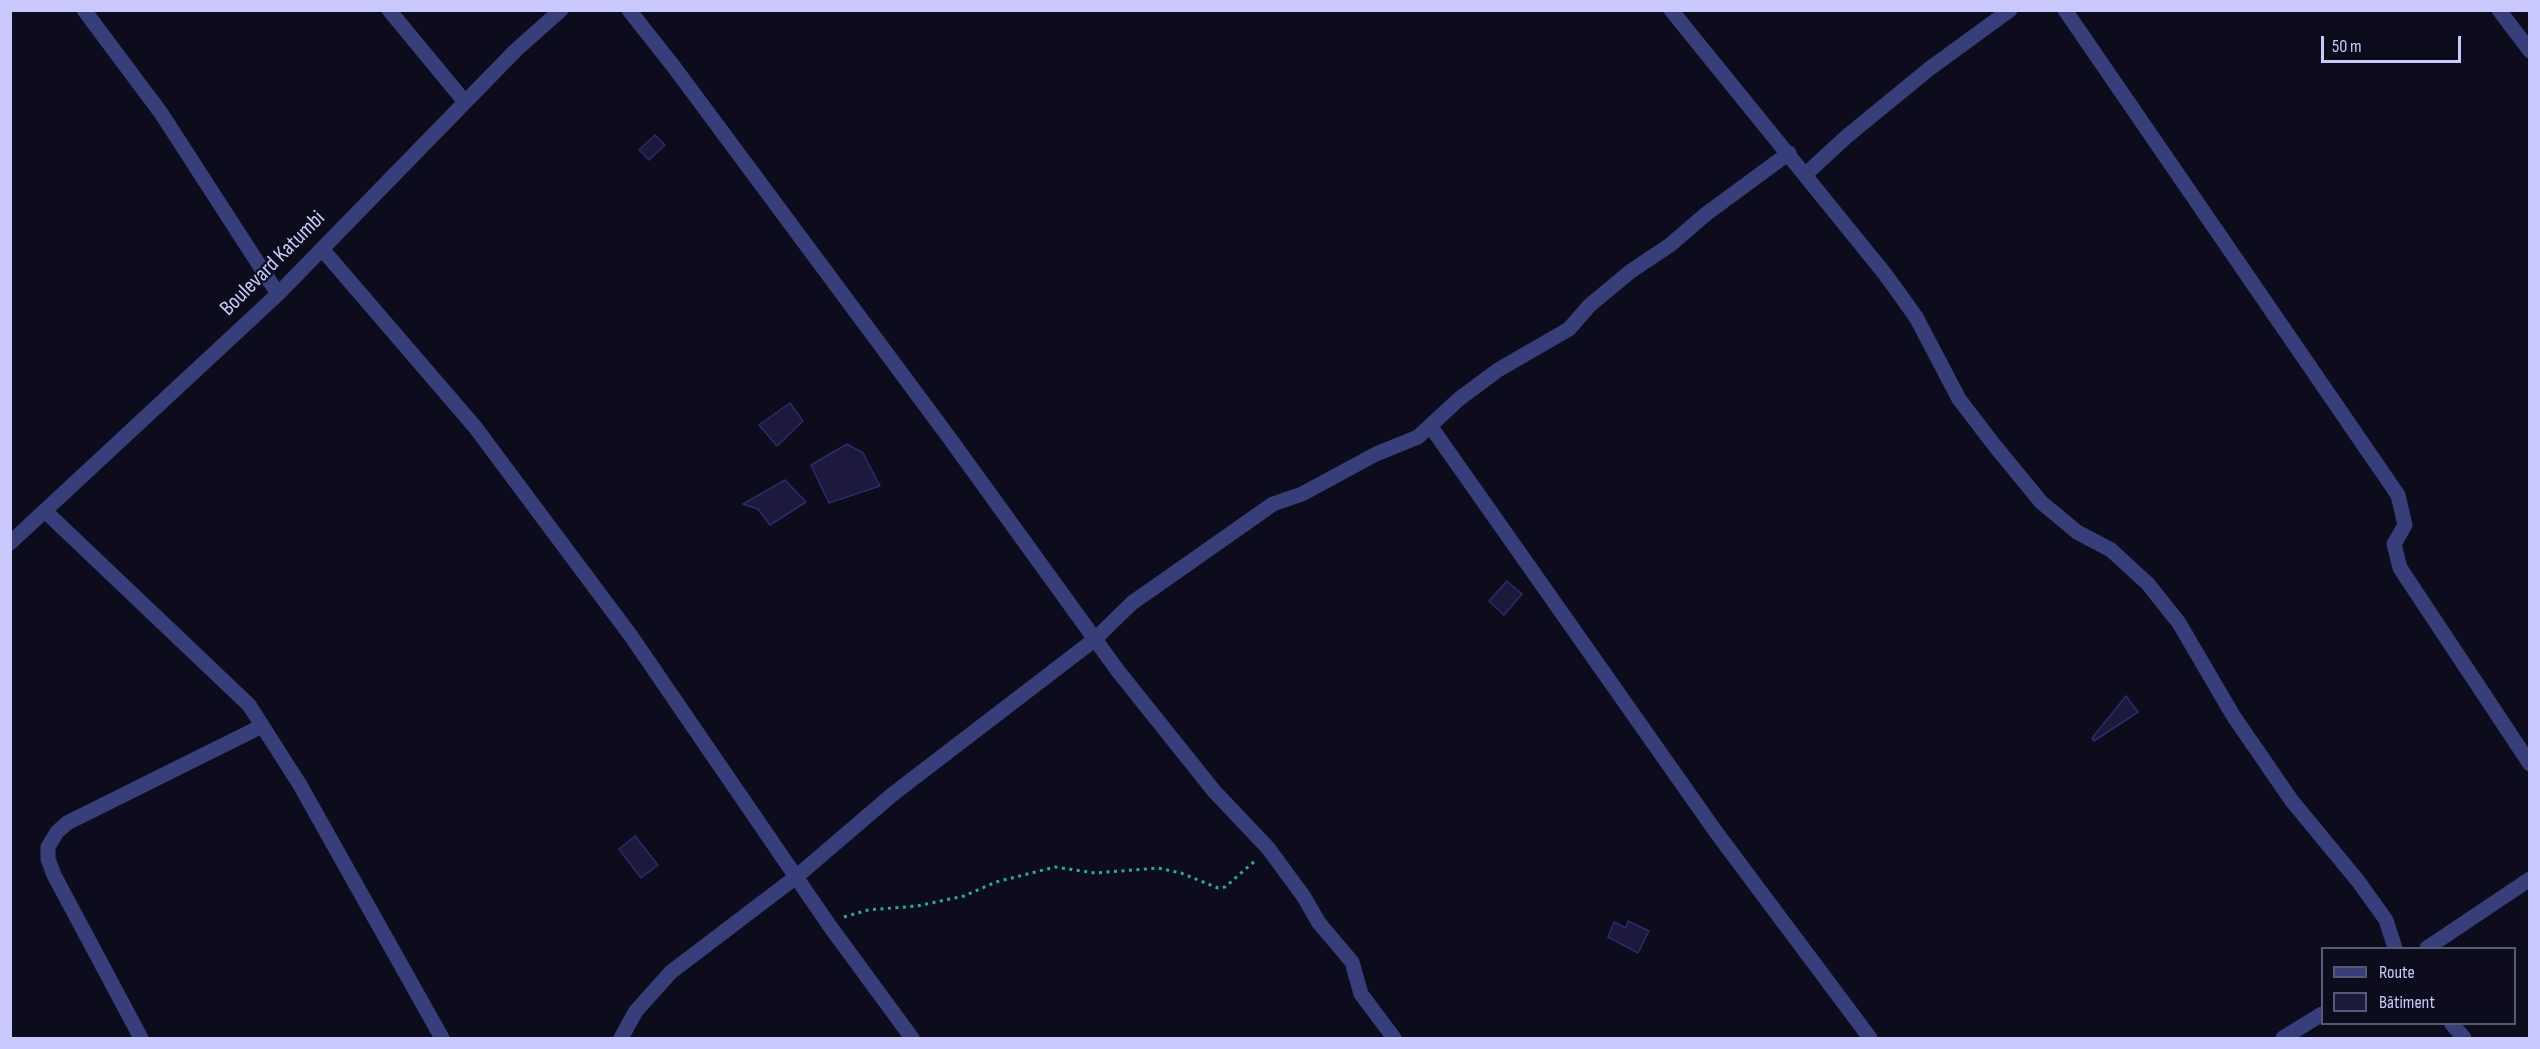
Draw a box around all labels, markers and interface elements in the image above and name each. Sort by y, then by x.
scale bar [2324,24,2464,62]
text: 50 m [2332,36,2362,57]
street label: Boulevard Katumbi [215,206,331,322]
legend [2321,947,2516,1025]
text: Route [2379,962,2415,983]
text: Bâtiment [2379,992,2435,1013]

